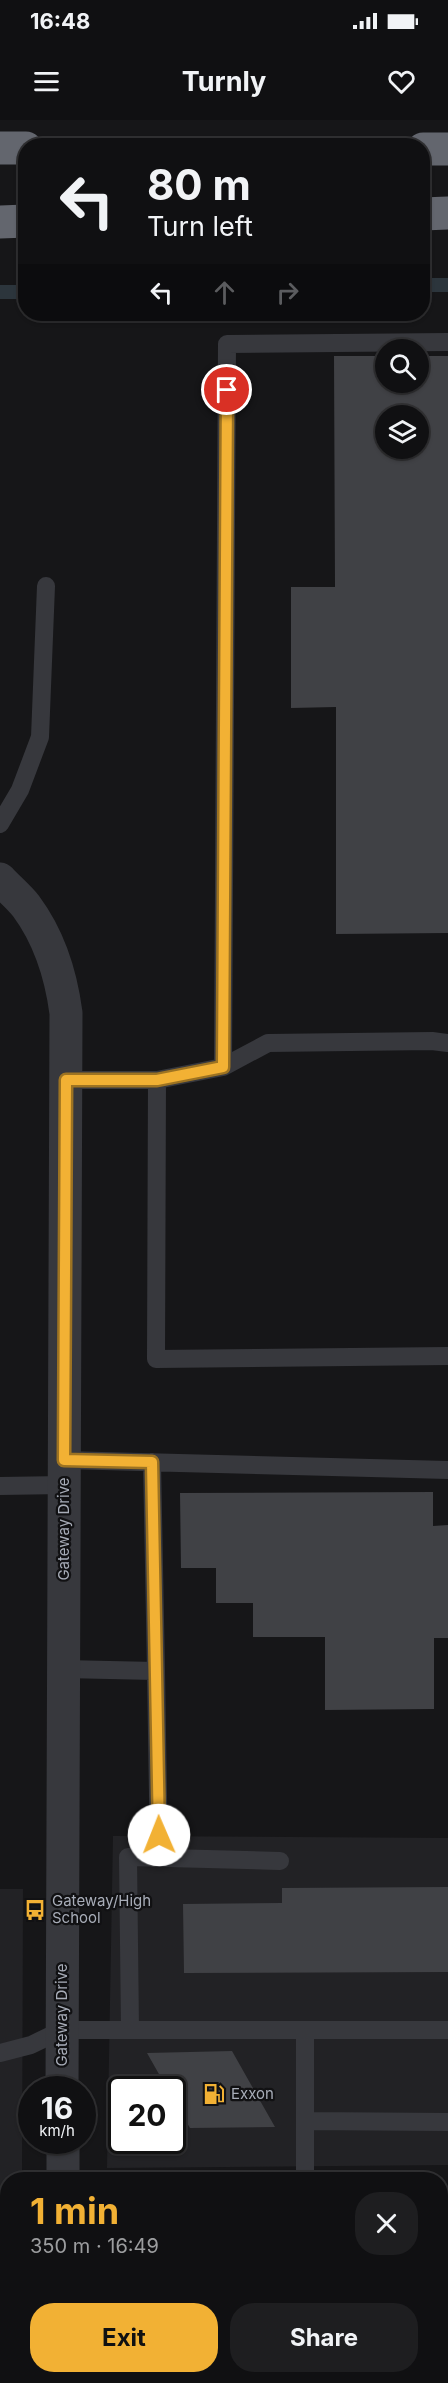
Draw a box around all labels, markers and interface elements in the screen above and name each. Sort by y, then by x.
text: 16:48 [30,8,90,34]
icon: menu [30,65,63,98]
text: Turnly [182,65,266,98]
icon: heart [385,65,418,98]
text: 80 m [147,159,251,210]
icon: left [48,162,126,240]
text: Turn left [147,210,253,243]
icon: left [145,276,178,309]
icon: ahead [208,276,241,309]
icon: right [271,276,304,309]
map controls [375,339,429,459]
button: search [375,339,429,393]
pin [201,364,252,415]
icon: arrive [210,373,243,406]
button: layers [375,405,429,459]
street label: Gateway Drive [54,1477,73,1581]
position arrow [127,1803,191,1867]
place label: Gateway/High School [52,1891,151,1927]
bus stop icon: Gateway/High School [23,1898,47,1922]
street label: Gateway Drive [52,1963,71,2067]
speed limit sign: 20 [108,2076,186,2154]
fuel station icon: Exxon [202,2082,226,2106]
place label: Exxon [231,2084,274,2103]
text: 16 [41,2090,73,2126]
text: km/h [39,2121,75,2140]
text: 1 min [30,2189,119,2233]
button: close [355,2192,418,2255]
text: 350 m · 16:49 [30,2234,159,2258]
button: Exit [30,2303,218,2372]
button: Share [230,2303,418,2372]

